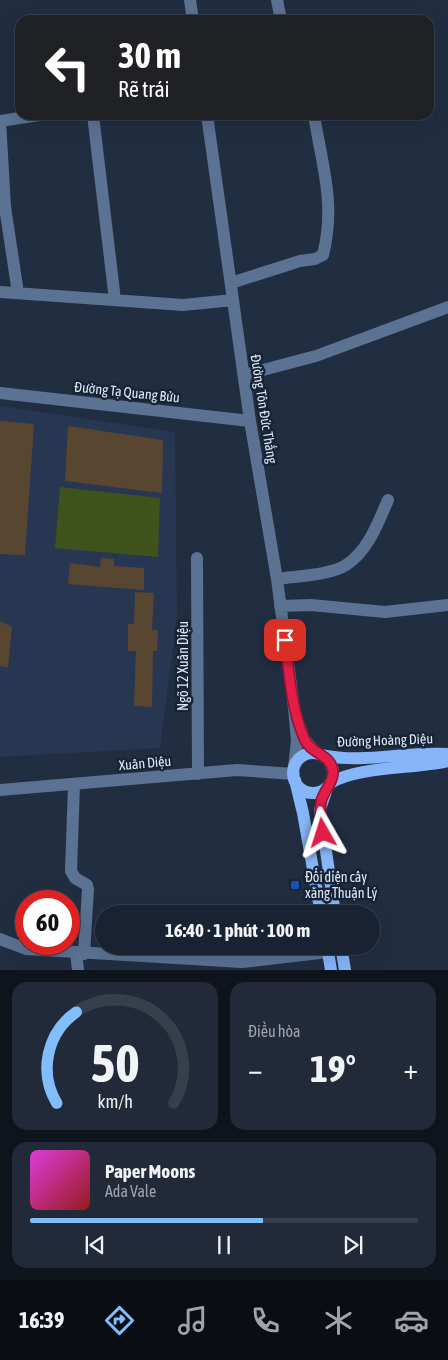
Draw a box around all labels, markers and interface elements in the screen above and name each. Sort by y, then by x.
icon: left [35,35,100,100]
text: 30 m [118,35,181,75]
text: Rẽ trái [118,76,170,102]
street label: Đường Tôn Đức Thắng [247,353,281,465]
street label: Đường Tạ Quang Bửu [74,379,180,405]
pin [264,619,306,661]
street label: Ngõ 12 Xuân Diệu [175,621,191,711]
icon: arrive [271,626,299,654]
street label: Đường Hoàng Diệu [337,730,433,750]
street label: Xuân Diệu [118,753,172,773]
position arrow [296,806,348,858]
place label: Đối diện cây xăng Thuận Lý [305,868,378,901]
marker: Đối diện cây xăng Thuận Lý [289,879,301,891]
speed limit sign: 60 [15,890,80,955]
text: 16:40 · 1 phút · 100 m [165,919,310,941]
text: Điều hòa [248,1022,301,1040]
text: 50 [91,1033,139,1093]
text: 19° [310,1047,356,1090]
text: − [248,1053,263,1085]
text: + [403,1053,418,1085]
text: km/h [97,1091,133,1112]
text: Paper Moons [105,1160,195,1182]
text: Ada Vale [105,1182,156,1200]
icon: previous [81,1231,109,1259]
icon: pause [210,1231,238,1259]
icon: next [339,1231,367,1259]
icon: directions [102,1303,137,1338]
icon: music [175,1303,210,1338]
icon: phone [248,1303,283,1338]
icon: climate [321,1303,356,1338]
icon: car [394,1303,429,1338]
text: 16:39 [19,1307,64,1333]

